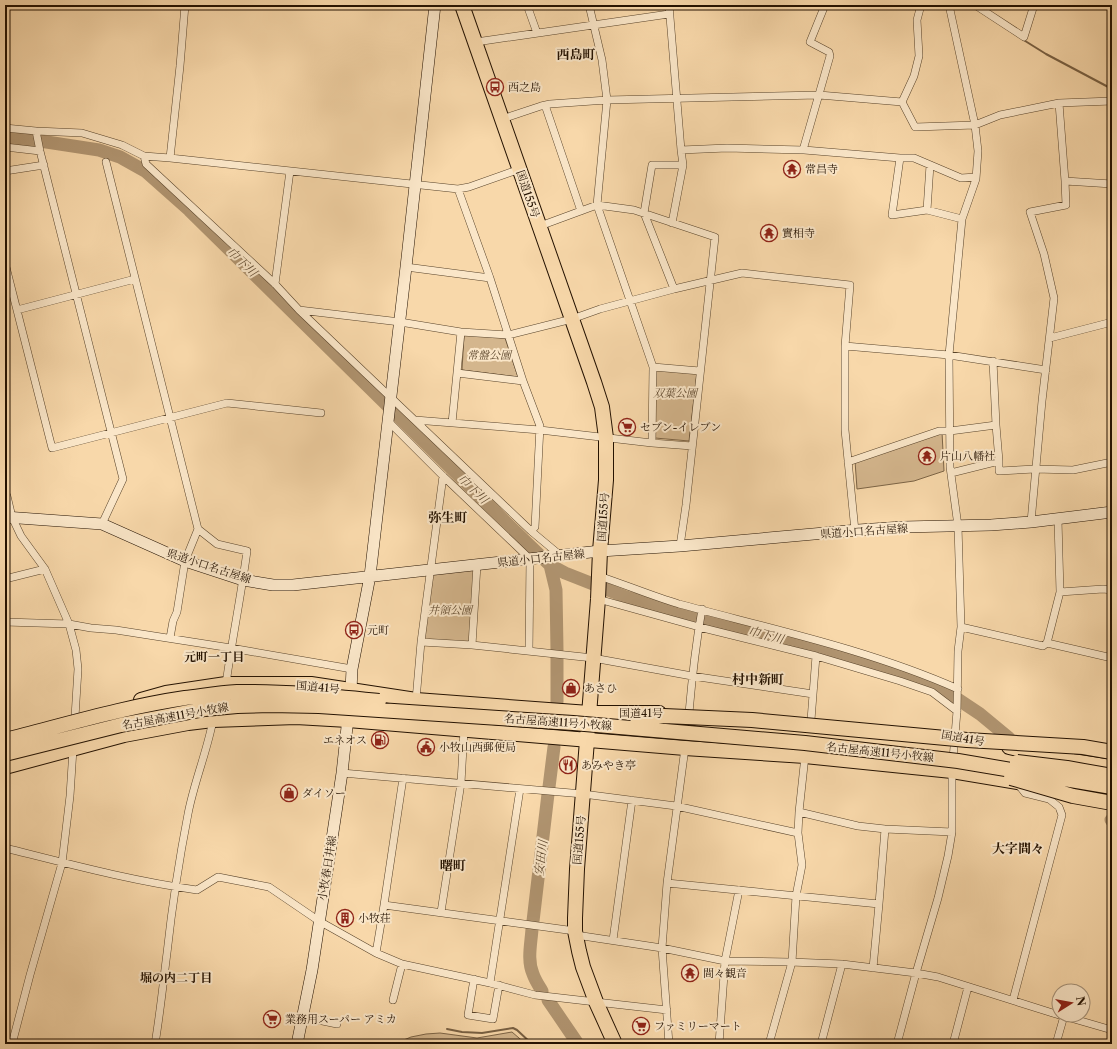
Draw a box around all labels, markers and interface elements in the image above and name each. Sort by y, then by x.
district label: 西島町 [556,46,596,62]
bus stop icon: 西之島 [485,77,505,97]
place label: 西之島 [508,80,541,94]
temple icon: 常昌寺 [782,159,802,179]
place label: 常昌寺 [805,162,838,176]
street label: 国道155号 [513,168,543,220]
temple icon: 實相寺 [759,223,779,243]
place label: 實相寺 [782,226,815,240]
water label: 巾下川 [224,244,262,281]
park label: 常盤公園 [467,348,513,362]
park label: 双葉公園 [653,386,699,400]
supermarket icon: セブン-イレブン [617,417,637,437]
place label: セブン-イレブン [640,420,721,434]
temple icon: 片山八幡社 [917,446,937,466]
place label: 片山八幡社 [940,449,995,463]
water label: 巾下川 [455,471,493,508]
street label: 国道155号 [594,492,612,542]
district label: 弥生町 [428,509,468,525]
street label: 県道小口名古屋線 [820,521,908,541]
street label: 県道小口名古屋線 [165,546,253,586]
street label: 県道小口名古屋線 [497,546,585,570]
park label: 井領公園 [428,603,474,617]
bus stop icon: 元町 [344,620,364,640]
place label: 元町 [367,623,389,637]
water label: 巾下川 [747,623,787,647]
district label: 元町一丁目 [184,649,244,664]
district label: 村中新町 [732,671,784,687]
street label: 国道41号 [295,678,341,696]
shop icon: あさひ [561,678,581,698]
place label: あさひ [584,681,617,695]
street label: 名古屋高速11号小牧線 [120,700,230,732]
street label: 国道41号 [619,706,663,720]
street label: 名古屋高速11号小牧線 [504,711,612,733]
street label: 国道41号 [940,727,986,749]
fuel station icon: エネオス [370,730,390,750]
place label: エネオス [323,733,367,747]
public building icon: 小牧山西郵便局 [416,737,436,757]
street label: 名古屋高速11号小牧線 [825,739,935,765]
place label: 小牧山西郵便局 [439,740,516,754]
restaurant icon: あみやき亭 [558,755,578,775]
place label: あみやき亭 [581,758,636,772]
shop icon: ダイソー [279,783,299,803]
place label: ダイソー [302,786,346,800]
street label: 国道155号 [570,815,588,865]
street label: 小牧春日井線 [315,834,339,902]
water label: 安田川 [531,837,550,877]
district label: 大字間々 [992,840,1044,856]
district label: 曙町 [440,857,466,873]
building icon: 小牧荘 [335,908,355,928]
place label: 小牧荘 [358,911,391,925]
temple icon: 間々観音 [680,963,700,983]
place label: 間々観音 [703,966,747,980]
district label: 堀の内二丁目 [140,970,212,985]
north arrow [1051,983,1091,1023]
text: N [1073,995,1089,1008]
supermarket icon: 業務用スーパー アミカ [262,1009,282,1029]
place label: 業務用スーパー アミカ [285,1012,397,1026]
supermarket icon: ファミリーマート [631,1016,651,1036]
place label: ファミリーマート [654,1019,742,1033]

